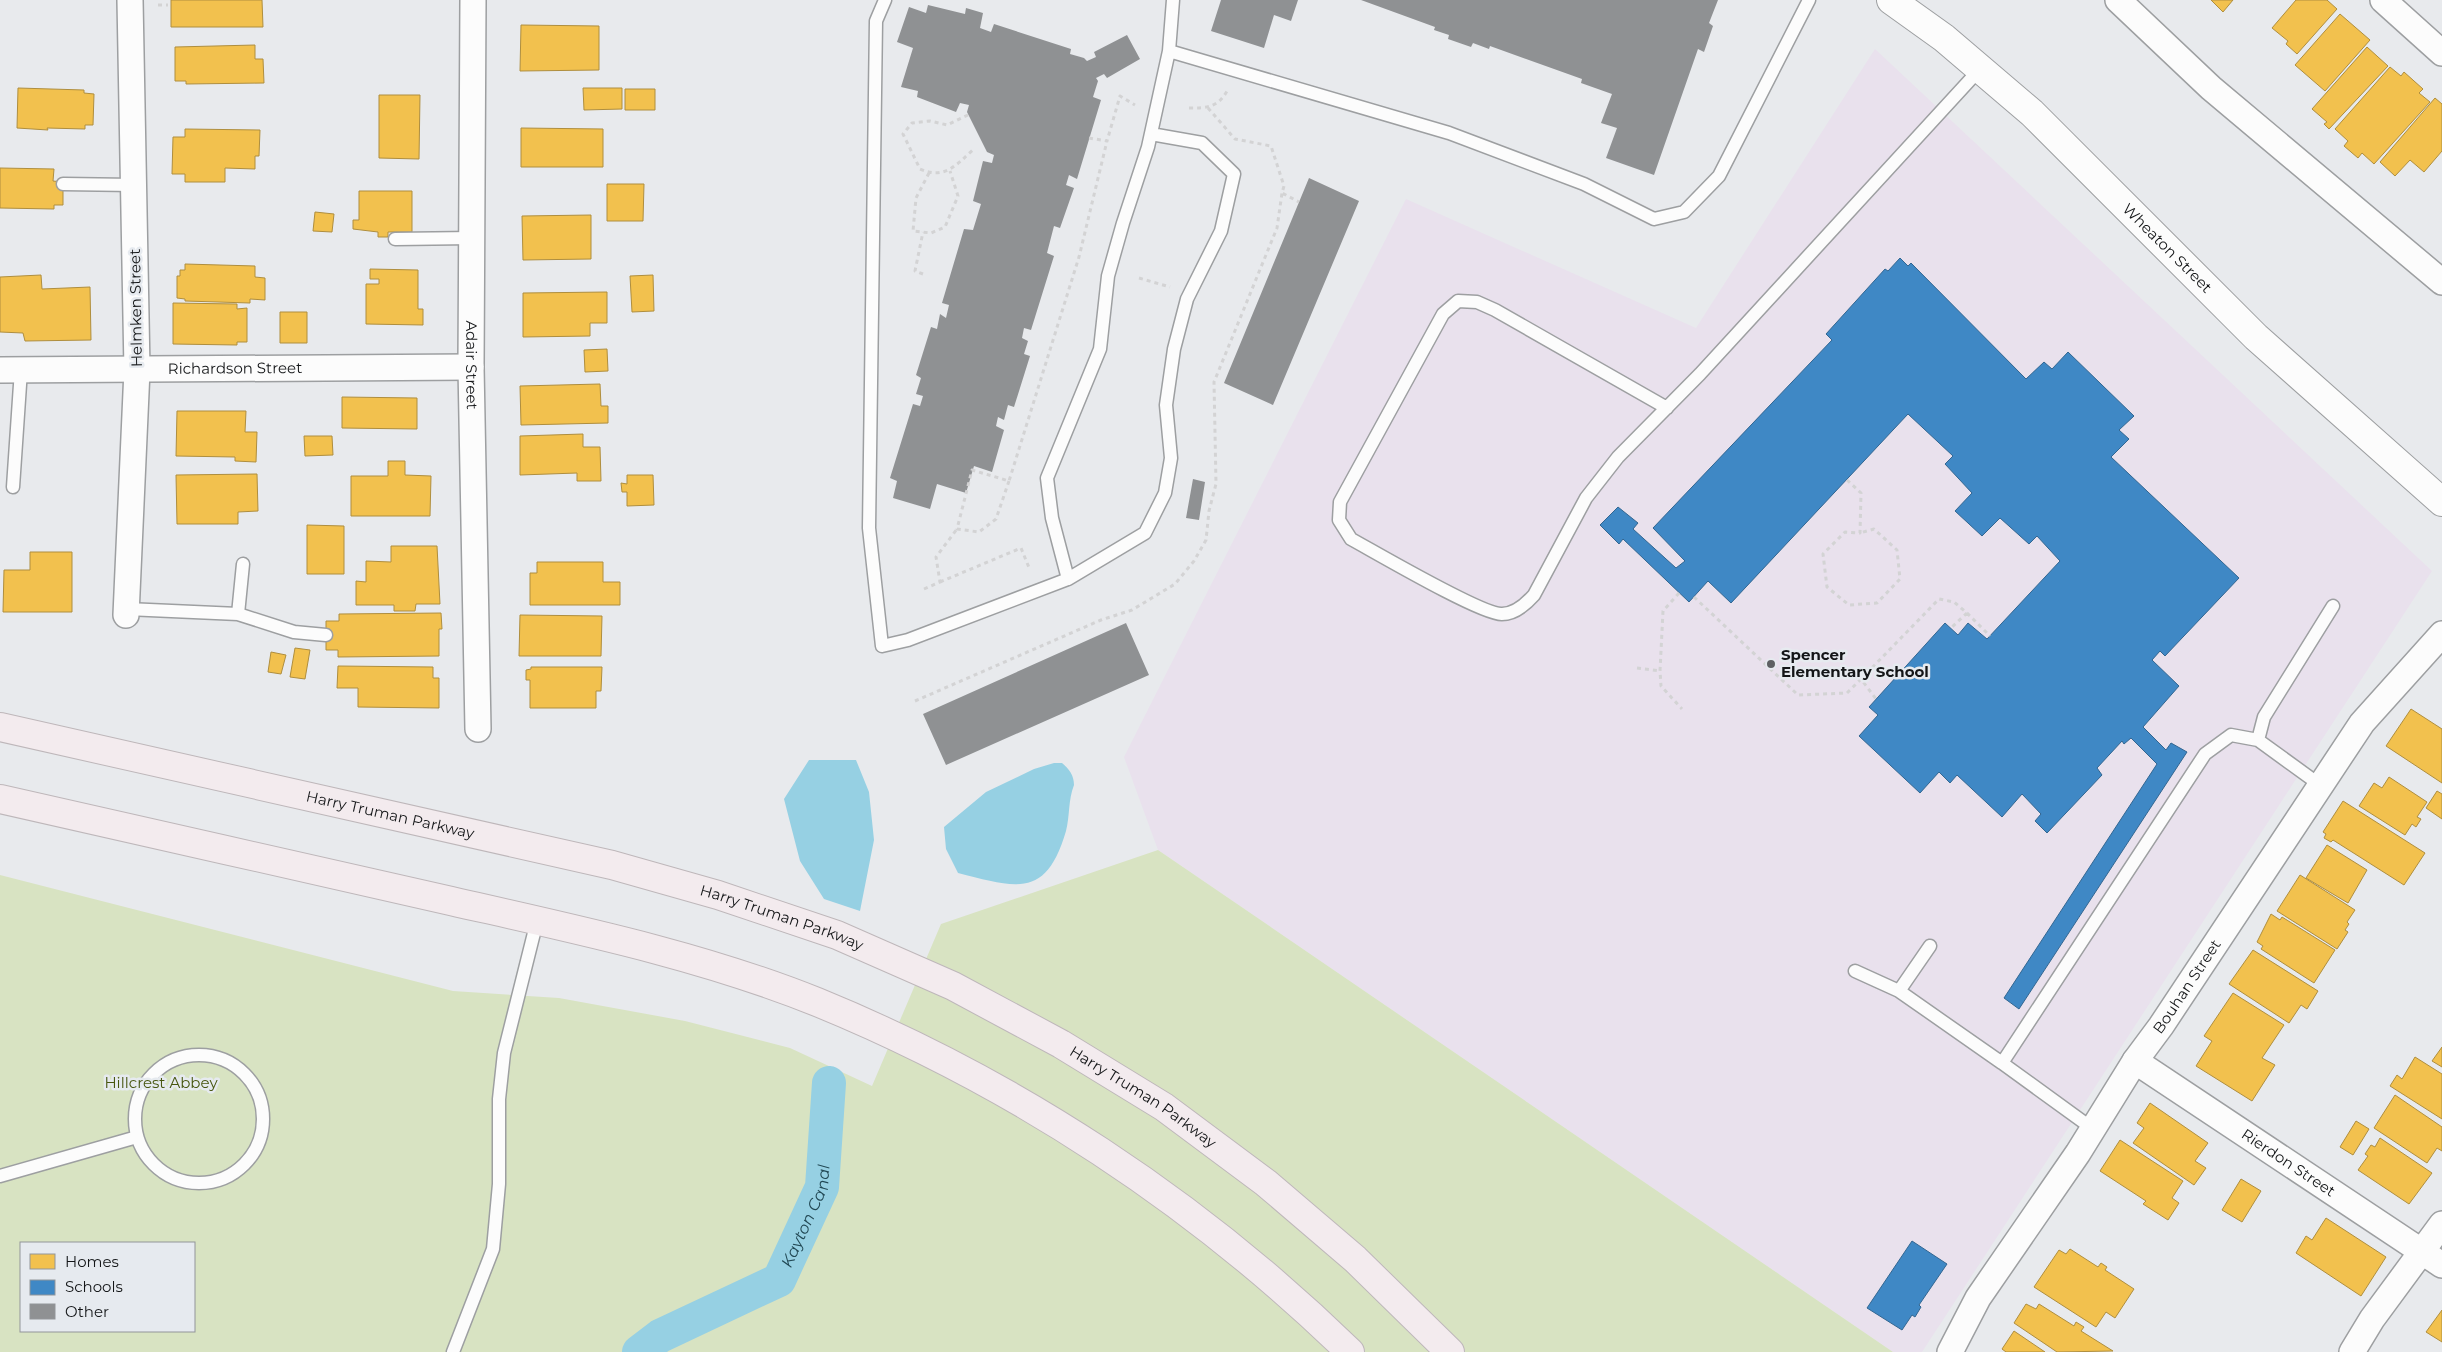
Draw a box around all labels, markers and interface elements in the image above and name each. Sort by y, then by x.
street label: Wheaton Street [2119,199,2216,297]
street label: Helmken Street [125,249,146,367]
street label: Adair Street [462,320,482,410]
street label: Richardson Street [168,358,302,378]
place label: Spencer Elementary School [1781,645,1929,681]
marker: Spencer Elementary School [1765,658,1777,670]
street label: Harry Truman Parkway [304,786,477,843]
street label: Harry Truman Parkway [698,880,867,955]
street label: Bouhan Street [2149,936,2225,1037]
street label: Harry Truman Parkway [1066,1042,1221,1152]
park label: Hillcrest Abbey [104,1073,218,1092]
street label: Rierdon Street [2238,1124,2339,1200]
water label: Kayton Canal [777,1163,834,1270]
legend [20,1242,195,1332]
text: Homes [65,1252,119,1271]
text: Schools [65,1277,123,1296]
text: Other [65,1302,109,1321]

